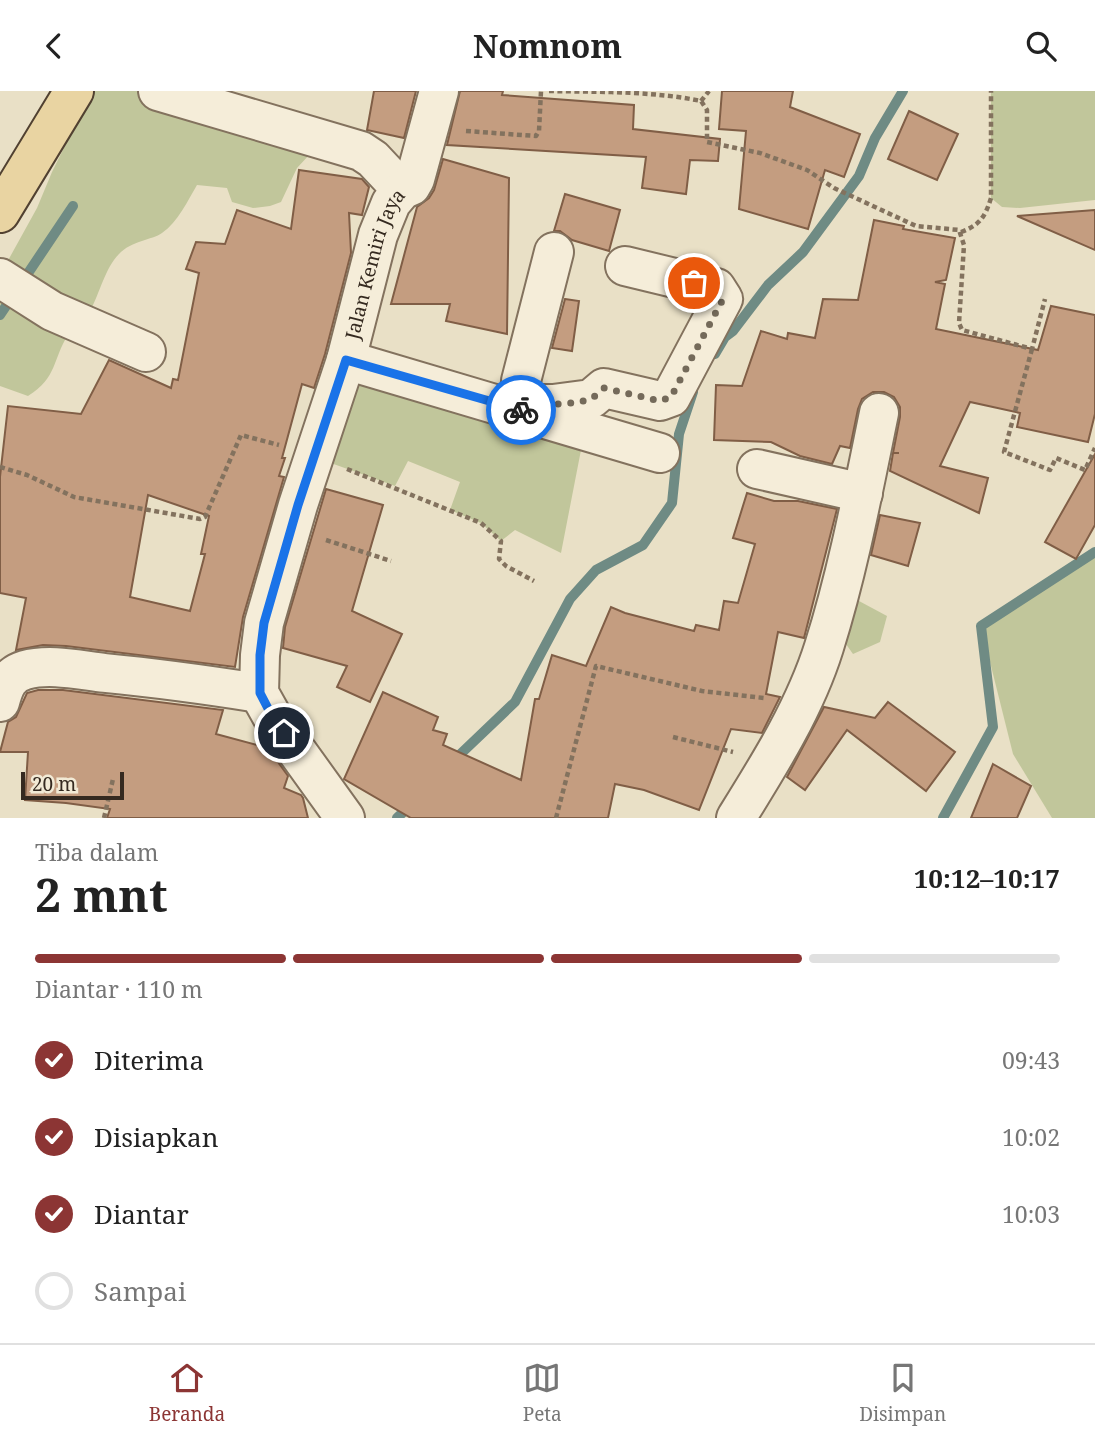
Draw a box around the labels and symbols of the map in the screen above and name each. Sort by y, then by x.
street label: Jalan Kemiri Jaya [339,183,411,343]
pin [664,253,724,313]
courier [486,375,556,445]
pin [254,703,314,763]
scale bar [21,769,124,801]

